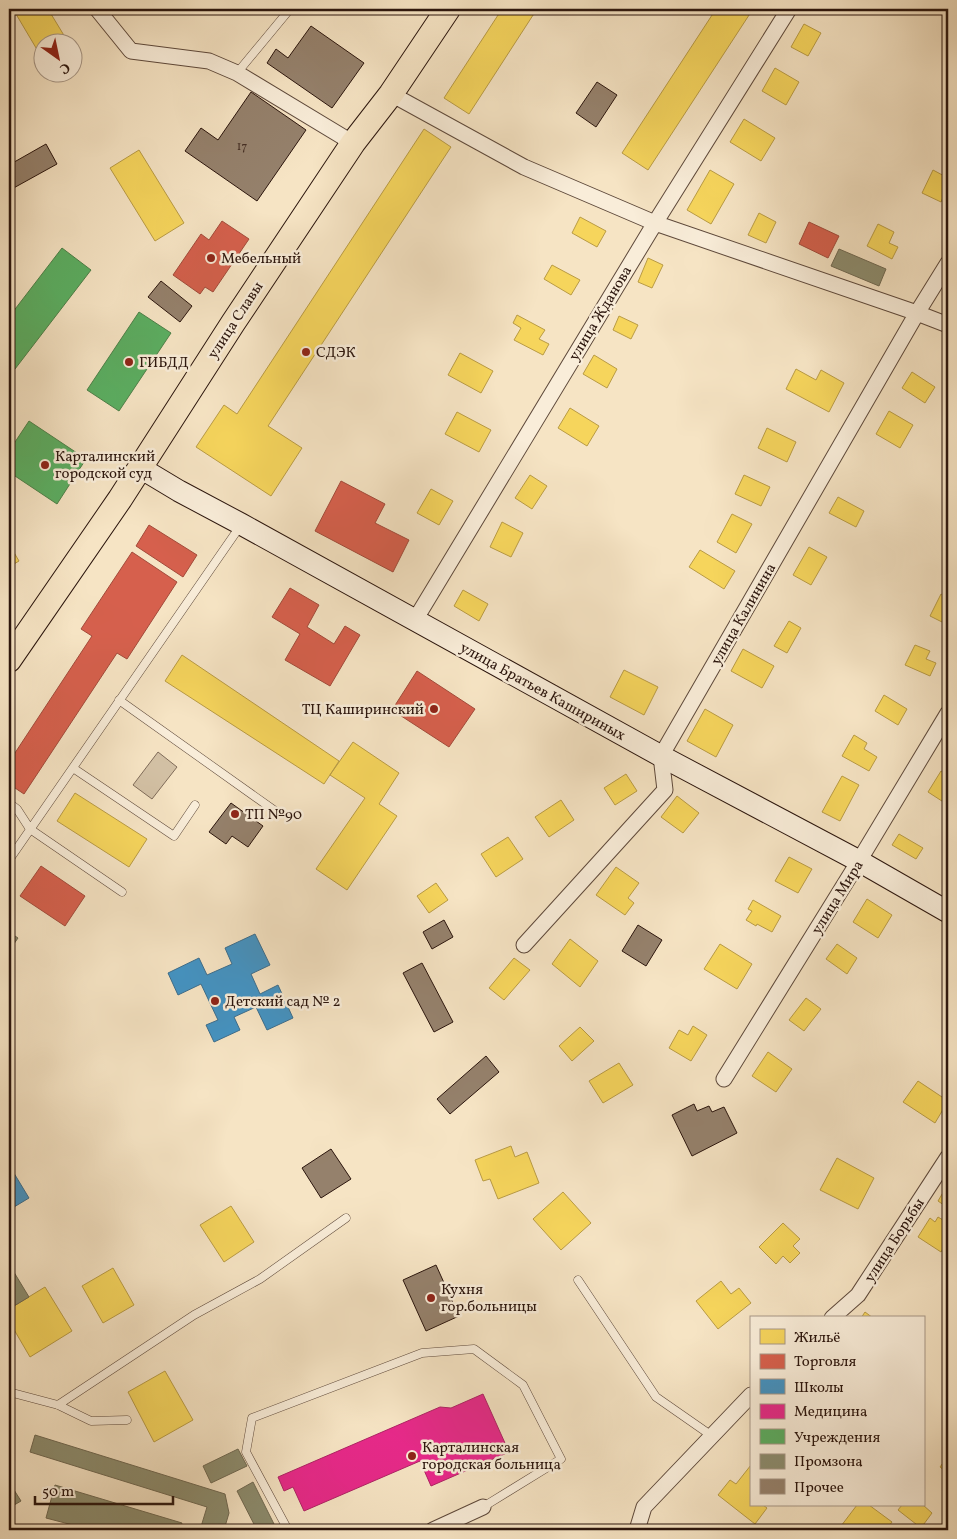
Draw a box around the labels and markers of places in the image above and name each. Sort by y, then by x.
place label: Мебельный [221,249,301,270]
marker: Мебельный [205,252,217,264]
place label: СДЭК [316,343,356,364]
marker: СДЭК [300,346,312,358]
place label: ГИБДД [139,353,189,374]
marker: ГИБДД [123,356,135,368]
place label: Карталинский городской суд [55,447,155,485]
marker: Карталинский городской суд [39,459,51,471]
place label: ТЦ Каширинский [302,700,424,721]
marker: ТЦ Каширинский [428,703,440,715]
place label: ТП №90 [245,805,302,826]
marker: ТП №90 [229,808,241,820]
place label: Детский сад № 2 [225,992,341,1013]
marker: Детский сад № 2 [209,995,221,1007]
place label: Кухня гор.больницы [441,1280,537,1318]
marker: Кухня гор.больницы [425,1292,437,1304]
place label: Карталинская городская больница [422,1438,561,1476]
marker: Карталинская городская больница [406,1450,418,1462]

